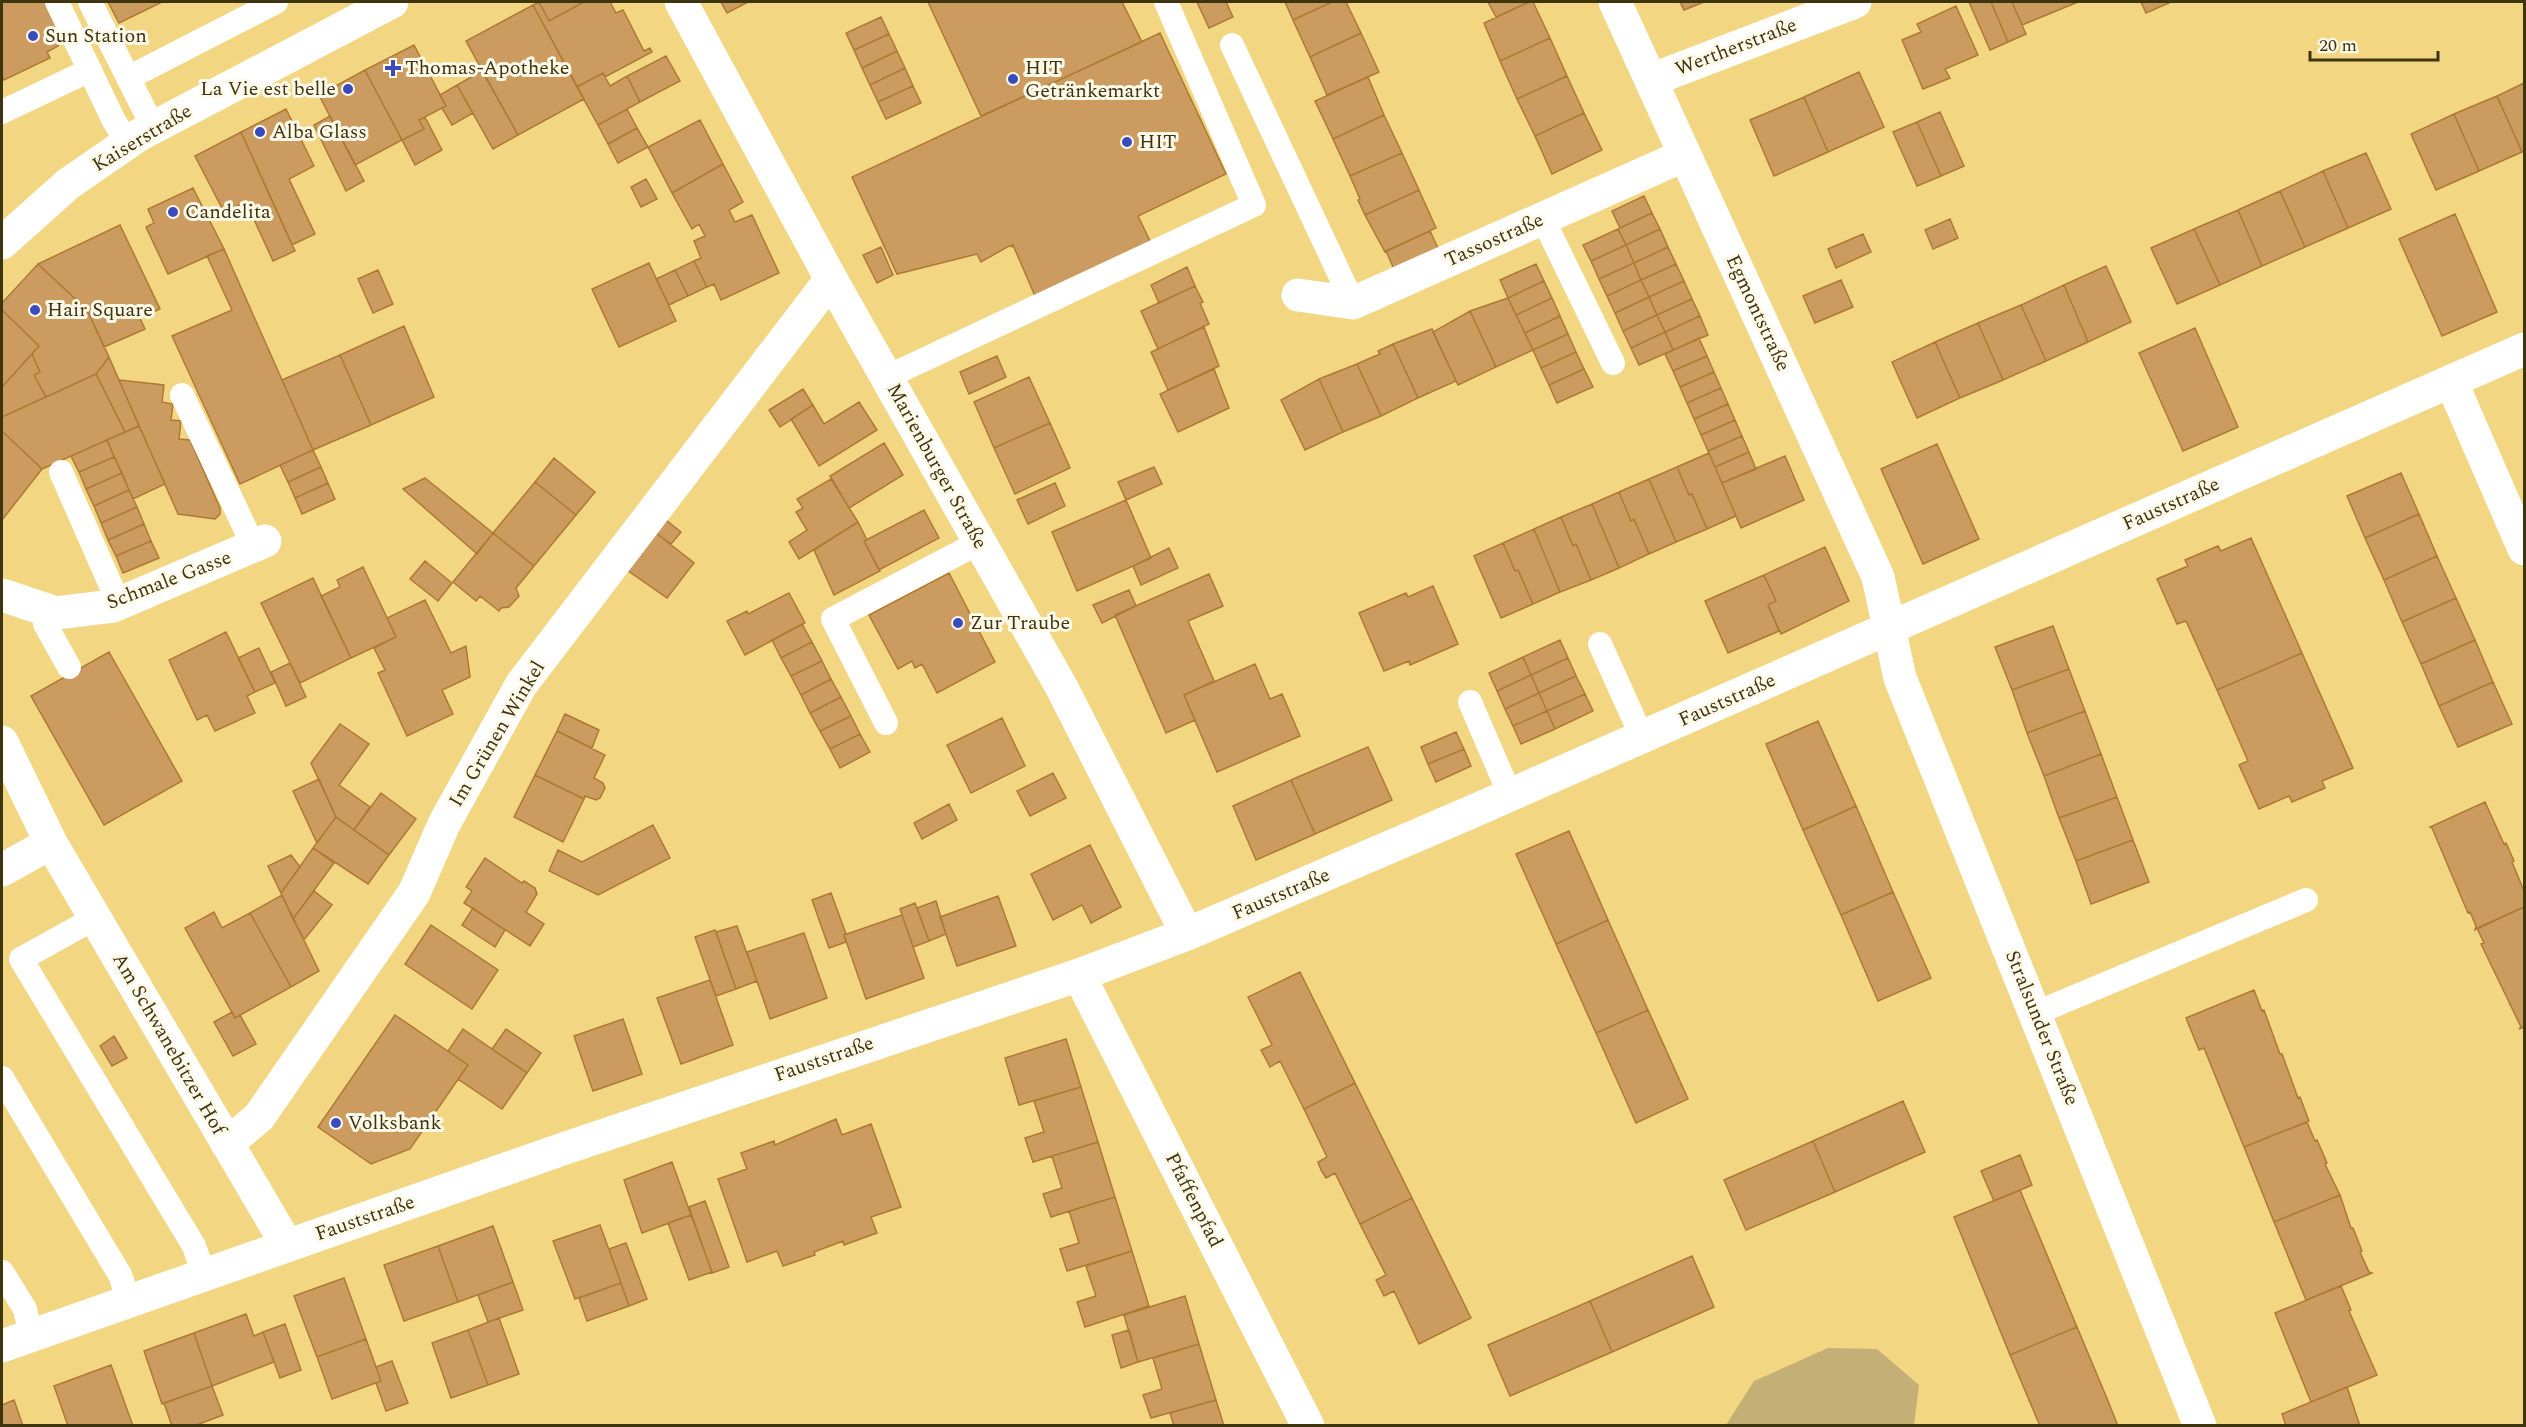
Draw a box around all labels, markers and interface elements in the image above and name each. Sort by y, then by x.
street label: Wertherstraße [1671,10,1801,84]
place label: Sun Station [45,21,147,51]
scale bar [2310,24,2438,62]
marker: Sun Station [26,29,40,43]
text: 20 m [2319,32,2357,59]
place label: Thomas-Apotheke [405,53,569,83]
place label: HIT Getränkemarkt [1025,53,1160,106]
marker: Thomas-Apotheke [386,61,400,75]
marker: HIT Getränkemarkt [1006,72,1020,86]
place label: La Vie est belle [200,74,336,104]
marker: La Vie est belle [341,82,355,96]
street label: Kaiserstraße [86,96,198,180]
place label: Alba Glass [272,117,367,147]
marker: Alba Glass [253,125,267,139]
place label: HIT [1139,127,1176,157]
marker: HIT [1120,135,1134,149]
place label: Candelita [185,197,271,227]
marker: Candelita [166,205,180,219]
street label: Tassostraße [1440,205,1548,275]
street label: Egmontstraße [1718,250,1798,376]
place label: Hair Square [47,295,153,325]
marker: Hair Square [28,303,42,317]
street label: Marienburger Straße [879,377,995,555]
street label: Fauststraße [2117,469,2225,539]
street label: Schmale Gasse [102,542,236,618]
place label: Zur Traube [970,608,1070,638]
marker: Zur Traube [951,616,965,630]
street label: Im Grünen Winkel [441,655,553,813]
street label: Fauststraße [1673,665,1781,735]
street label: Fauststraße [1227,860,1335,928]
street label: Stralsunder Straße [1997,946,2087,1110]
street label: Am Schwanebitzer Hof [105,947,235,1143]
street label: Fauststraße [770,1028,878,1090]
place label: Volksbank [348,1108,442,1138]
marker: Volksbank [329,1116,343,1130]
street label: Pfaffenpfad [1157,1147,1231,1253]
street label: Fauststraße [311,1187,419,1249]

